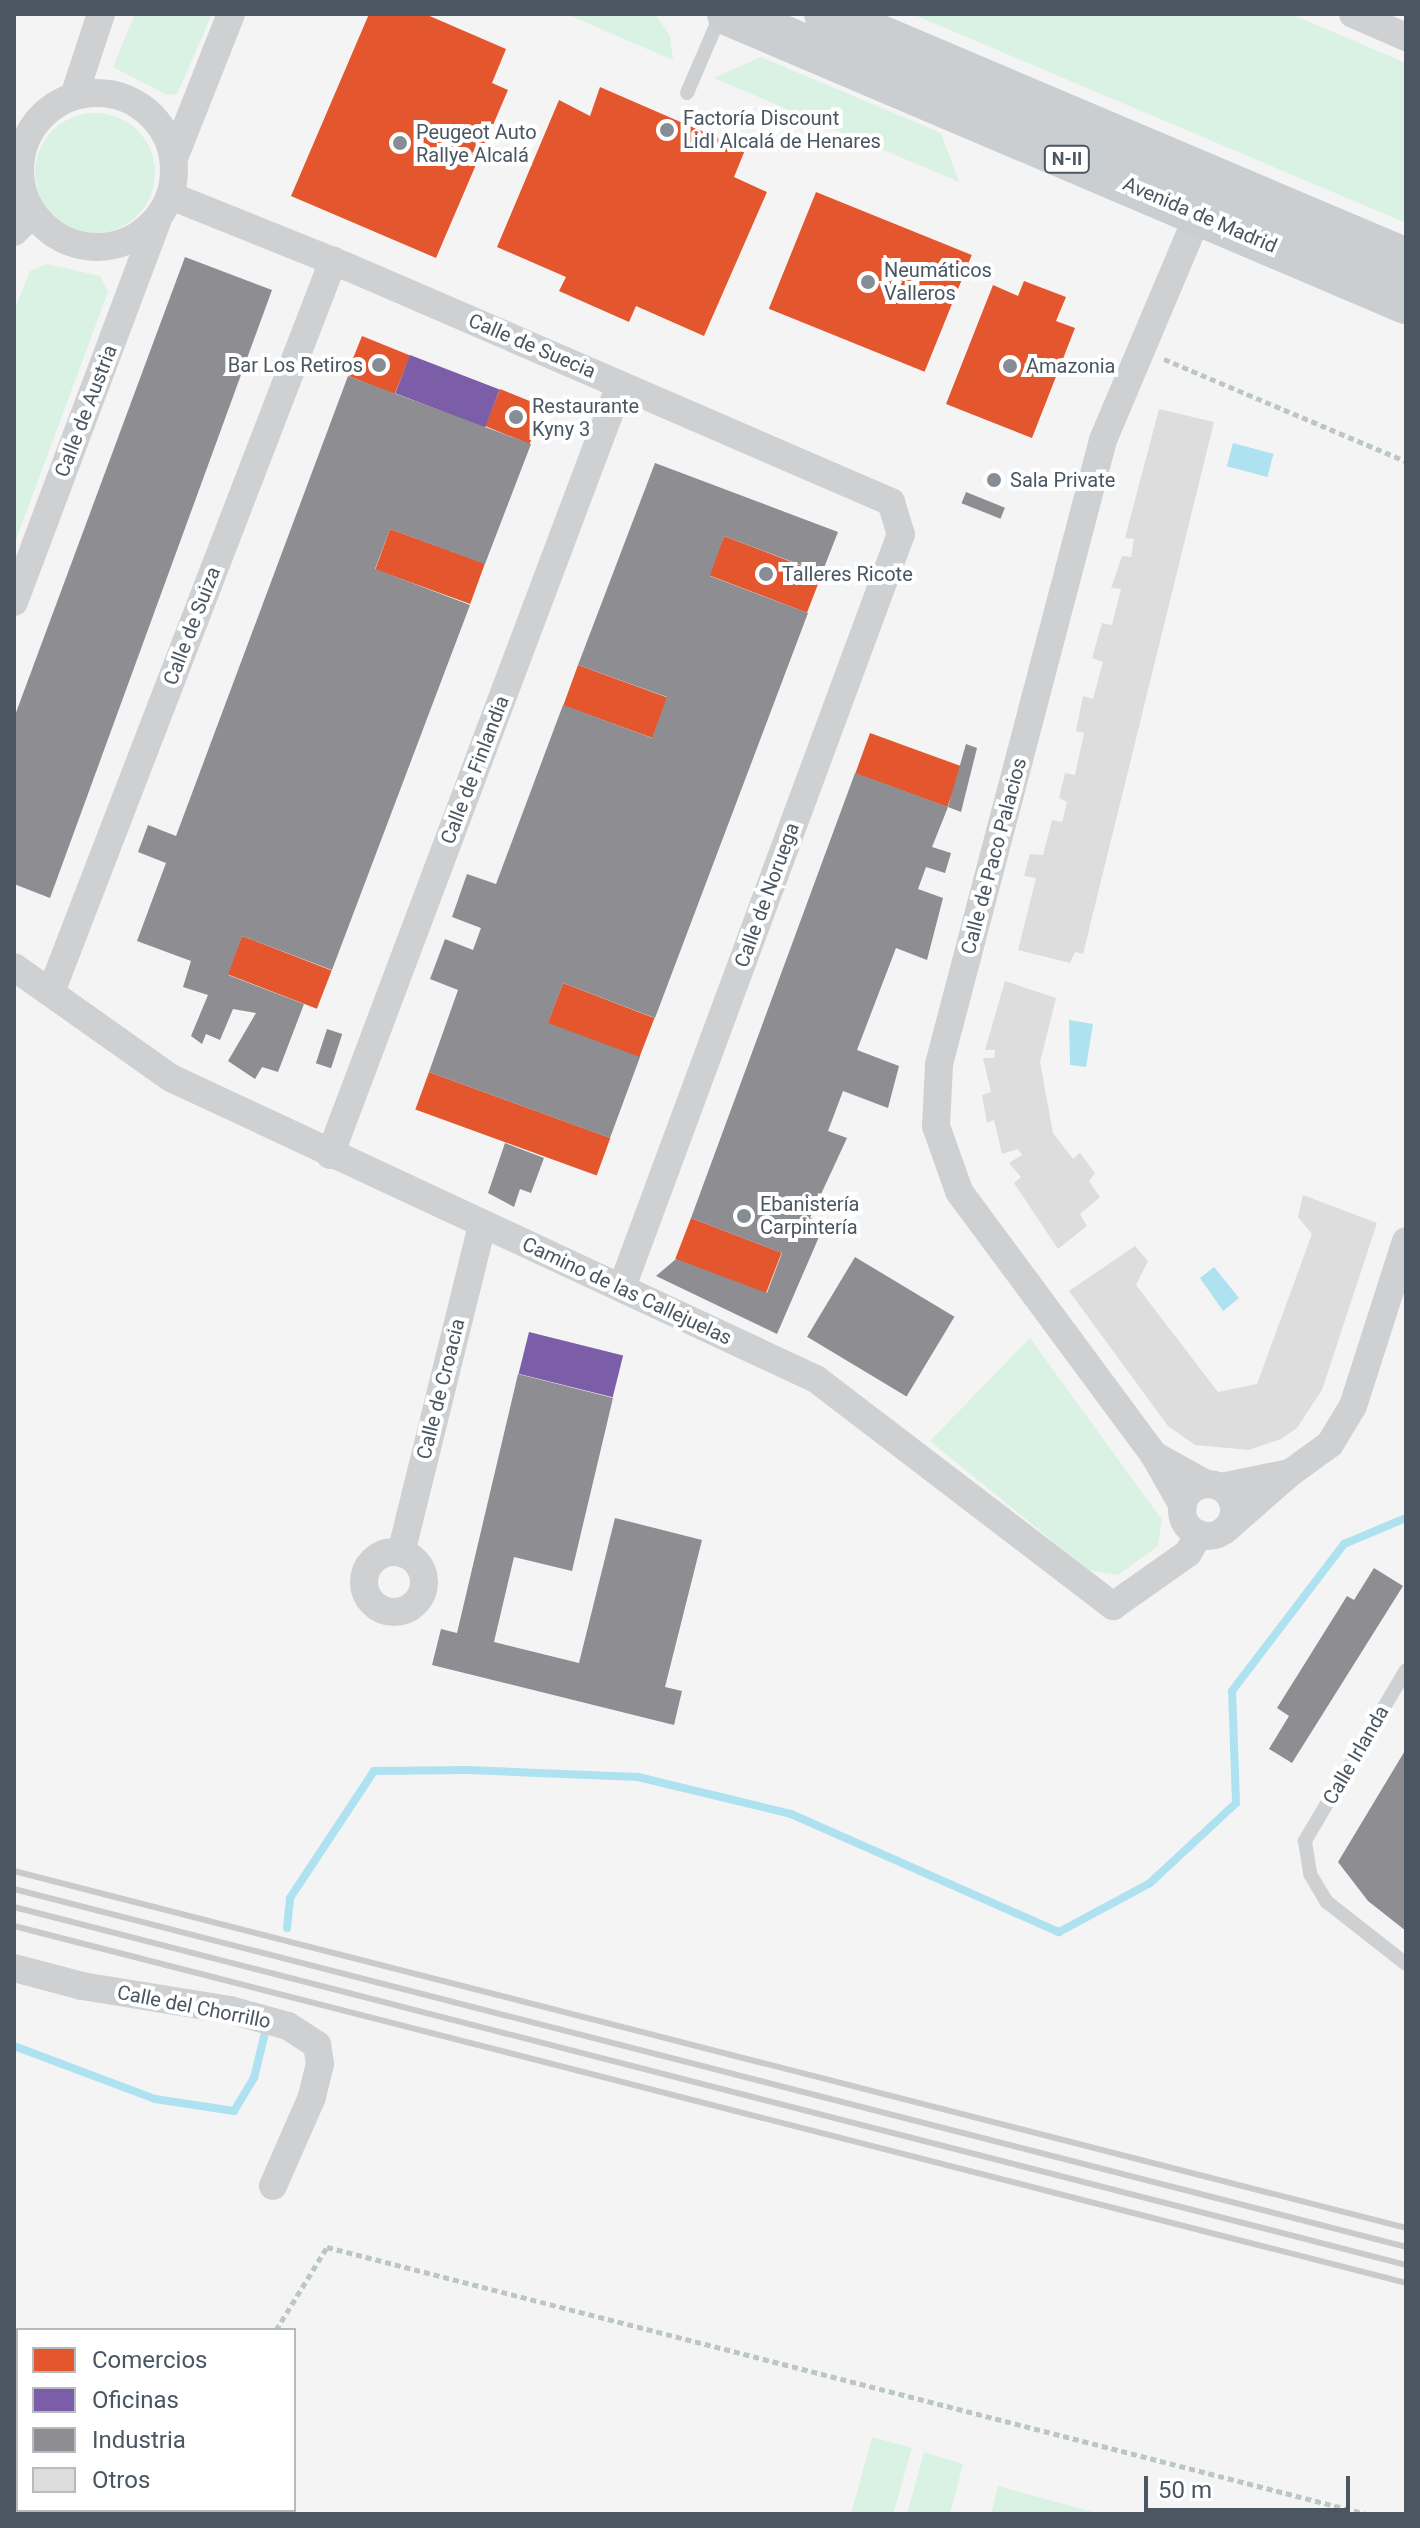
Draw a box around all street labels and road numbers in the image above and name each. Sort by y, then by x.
road number: N-II [1043,145,1091,173]
street label: Avenida de Madrid [1119,172,1281,258]
street label: Calle de Suecia [465,308,599,384]
street label: Calle de Austria [50,342,122,480]
street label: Calle de Suiza [158,564,226,688]
street label: Calle de Finlandia [436,693,514,847]
street label: Calle de Paco Palacios [956,755,1032,957]
street label: Calle de Noruega [730,819,804,971]
street label: Camino de las Callejuelas [518,1232,736,1350]
street label: Calle de Croacia [412,1316,470,1462]
street label: Calle Irlanda [1318,1701,1394,1809]
street label: Calle del Chorrillo [115,1980,273,2034]

